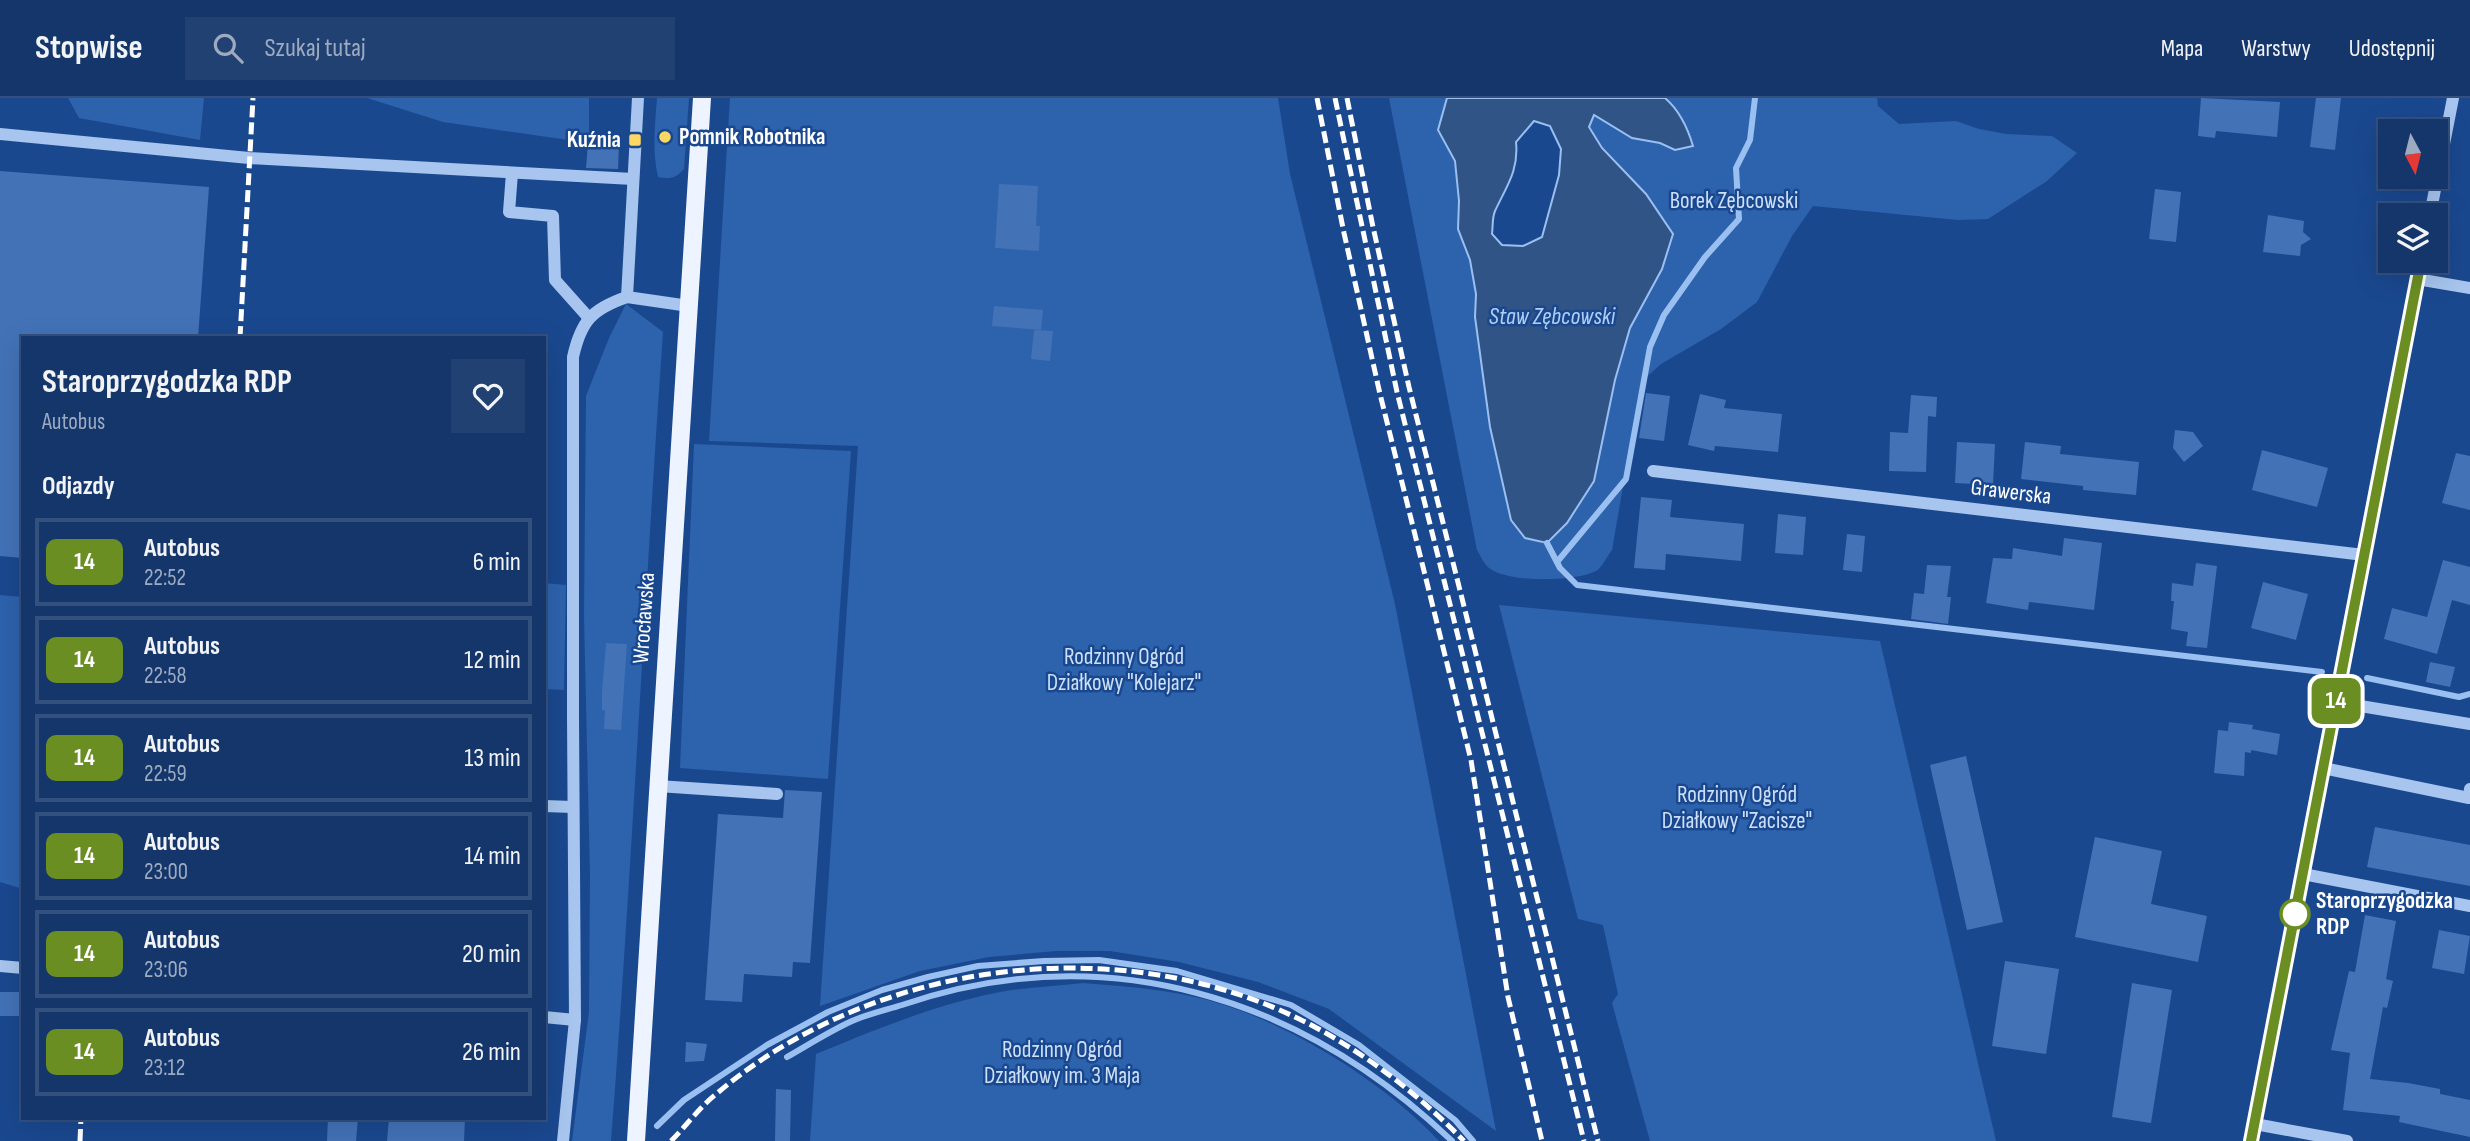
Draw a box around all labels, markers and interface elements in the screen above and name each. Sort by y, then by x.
search box [185,17,675,80]
text: Stopwise [35,28,143,68]
icon: search [209,29,247,67]
text: Szukaj tutaj [265,33,366,64]
text: Mapa [2161,34,2203,63]
text: Warstwy [2241,34,2311,63]
text: Udostępnij [2349,34,2435,63]
north arrow [2378,119,2448,189]
map controls [2378,119,2448,273]
place label: Pomnik Robotnika [679,123,825,151]
place label: Kuźnia [567,126,621,154]
marker: Pomnik Robotnika [657,129,673,145]
marker: Kuźnia [627,132,643,148]
park label: Borek Zębcowski [1670,187,1798,215]
button: layers [2378,203,2448,273]
water label: Staw Zębcowski [1489,302,1616,331]
button: heart [451,359,525,433]
text: Staroprzygodzka RDP [42,362,292,402]
text: Autobus [42,408,105,436]
text: Odjazdy [42,471,114,502]
street label: Grawerska [1969,473,2053,511]
text: Autobus [144,533,220,564]
text: 14 [74,547,95,576]
text: 6 min [473,547,521,578]
text: 22:52 [144,564,186,592]
street label: Wrocławska [627,571,661,665]
text: Autobus [144,631,220,662]
park label: Rodzinny Ogród Działkowy "Kolejarz" [1047,643,1201,697]
text: 14 [74,645,95,674]
text: 12 min [464,645,521,676]
text: 22:58 [144,662,187,690]
line badge: 14 [2304,678,2368,724]
text: 14 [2326,686,2346,715]
text: Autobus [144,729,220,760]
text: 14 [74,743,95,772]
text: 13 min [464,743,521,774]
text: 22:59 [144,760,187,788]
park label: Rodzinny Ogród Działkowy "Zacisze" [1662,781,1812,835]
text: Autobus [144,827,220,858]
text: 14 [74,841,95,870]
text: 14 min [464,841,521,872]
text: 23:00 [144,858,188,886]
place label: Staroprzygodzka RDP [2316,887,2453,941]
marker: Staroprzygodzka RDP [2280,899,2310,929]
text: Autobus [144,925,220,956]
text: 14 [74,939,95,968]
text: 20 min [462,939,521,970]
text: 23:06 [144,956,188,984]
text: Autobus [144,1023,220,1054]
park label: Rodzinny Ogród Działkowy im. 3 Maja [984,1036,1140,1090]
text: 14 [74,1037,95,1066]
text: 26 min [462,1037,521,1068]
text: 23:12 [144,1054,185,1082]

